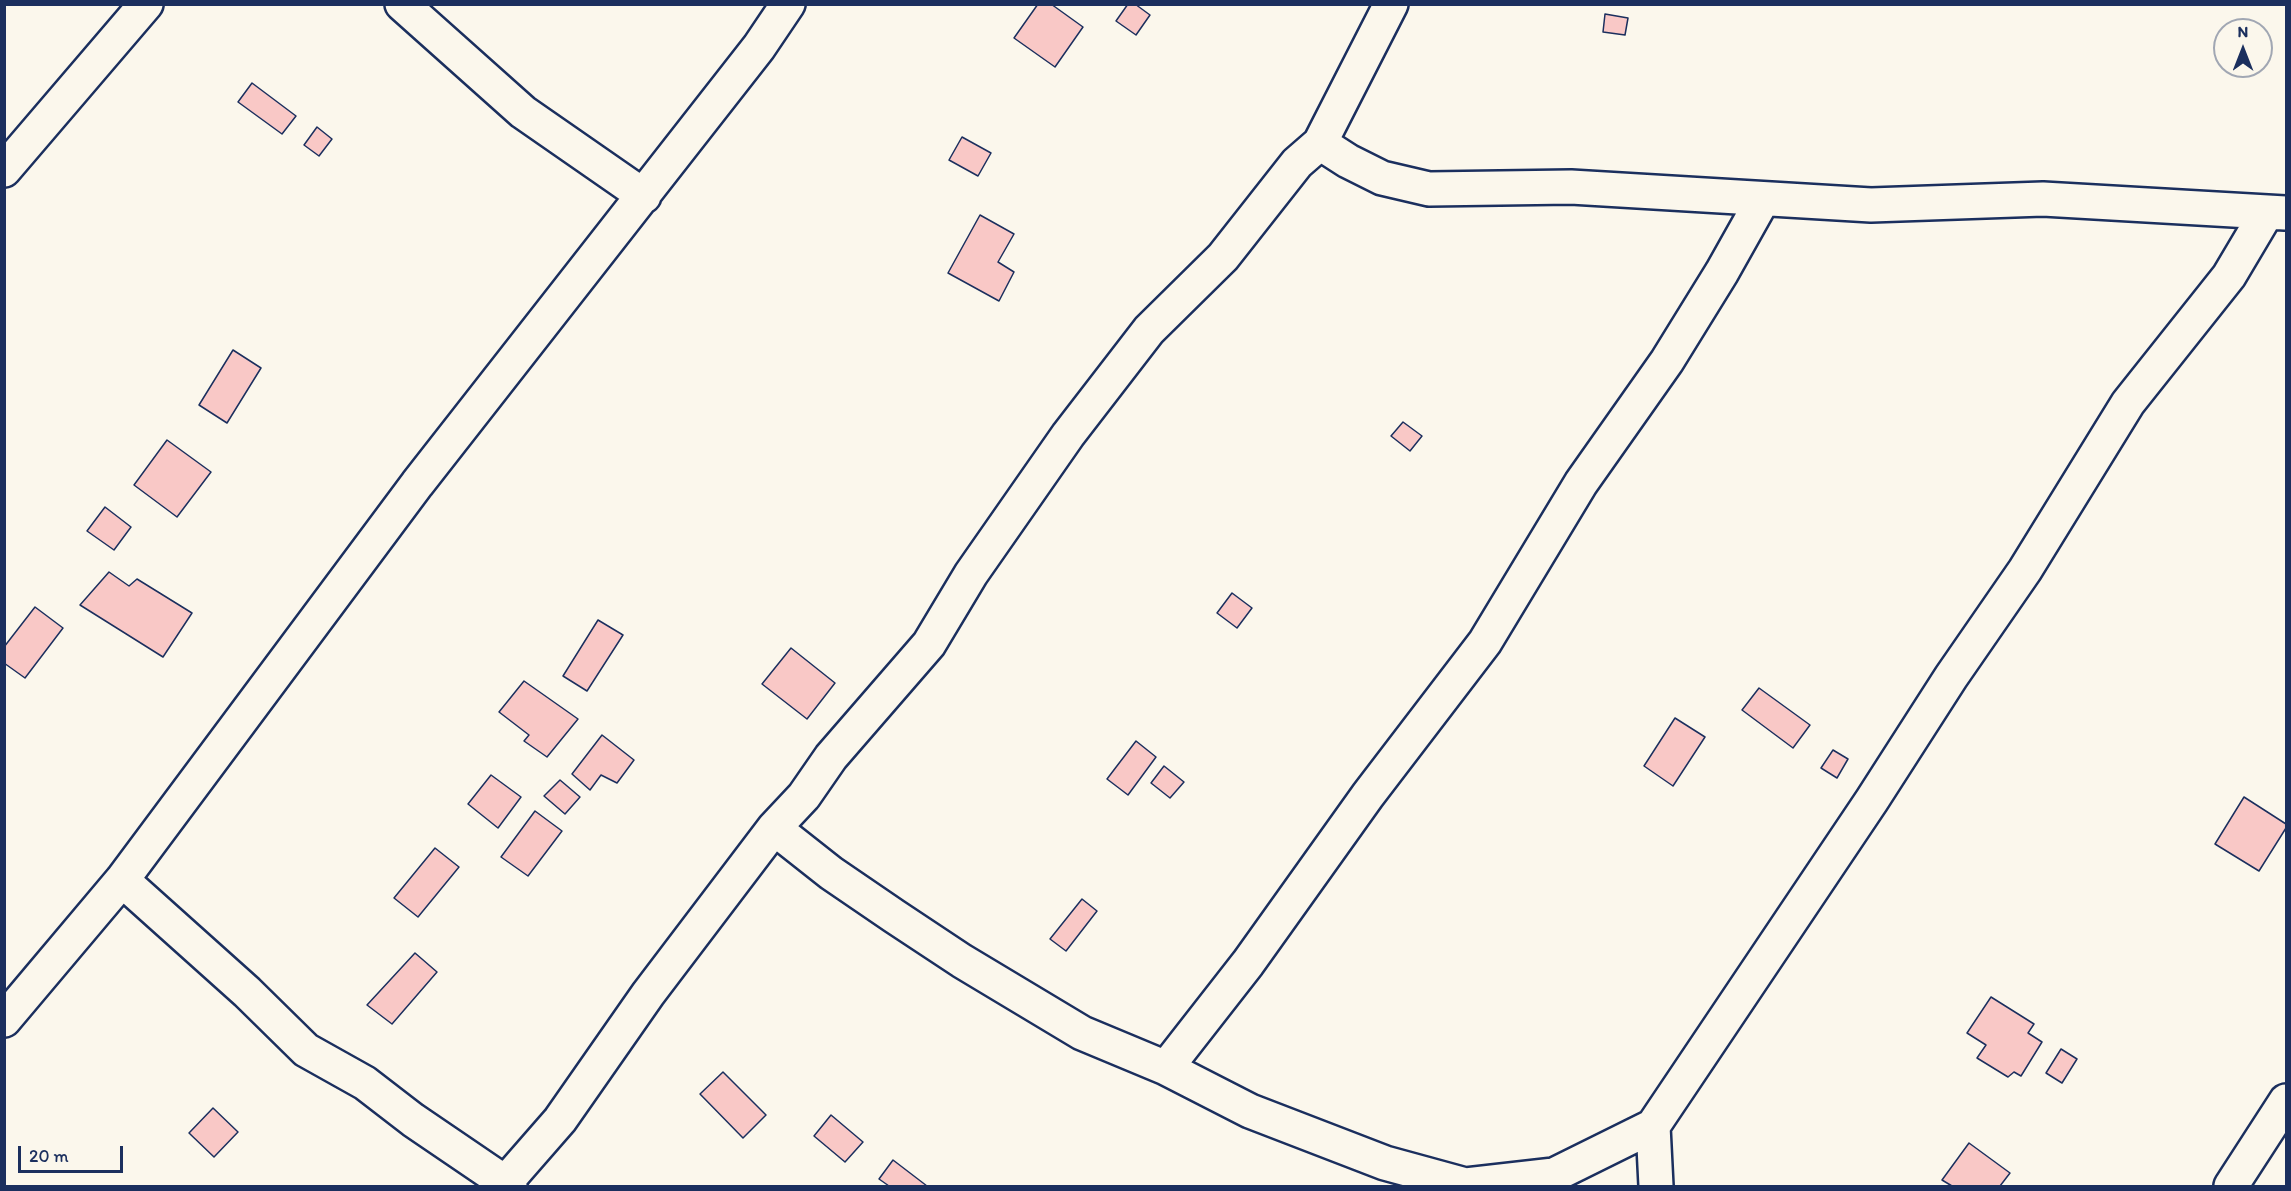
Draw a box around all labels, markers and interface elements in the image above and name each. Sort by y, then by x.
north arrow [2213,18,2273,78]
text: N [2238,22,2248,41]
scale bar [21,1134,126,1172]
text: 20 m [29,1145,69,1167]

